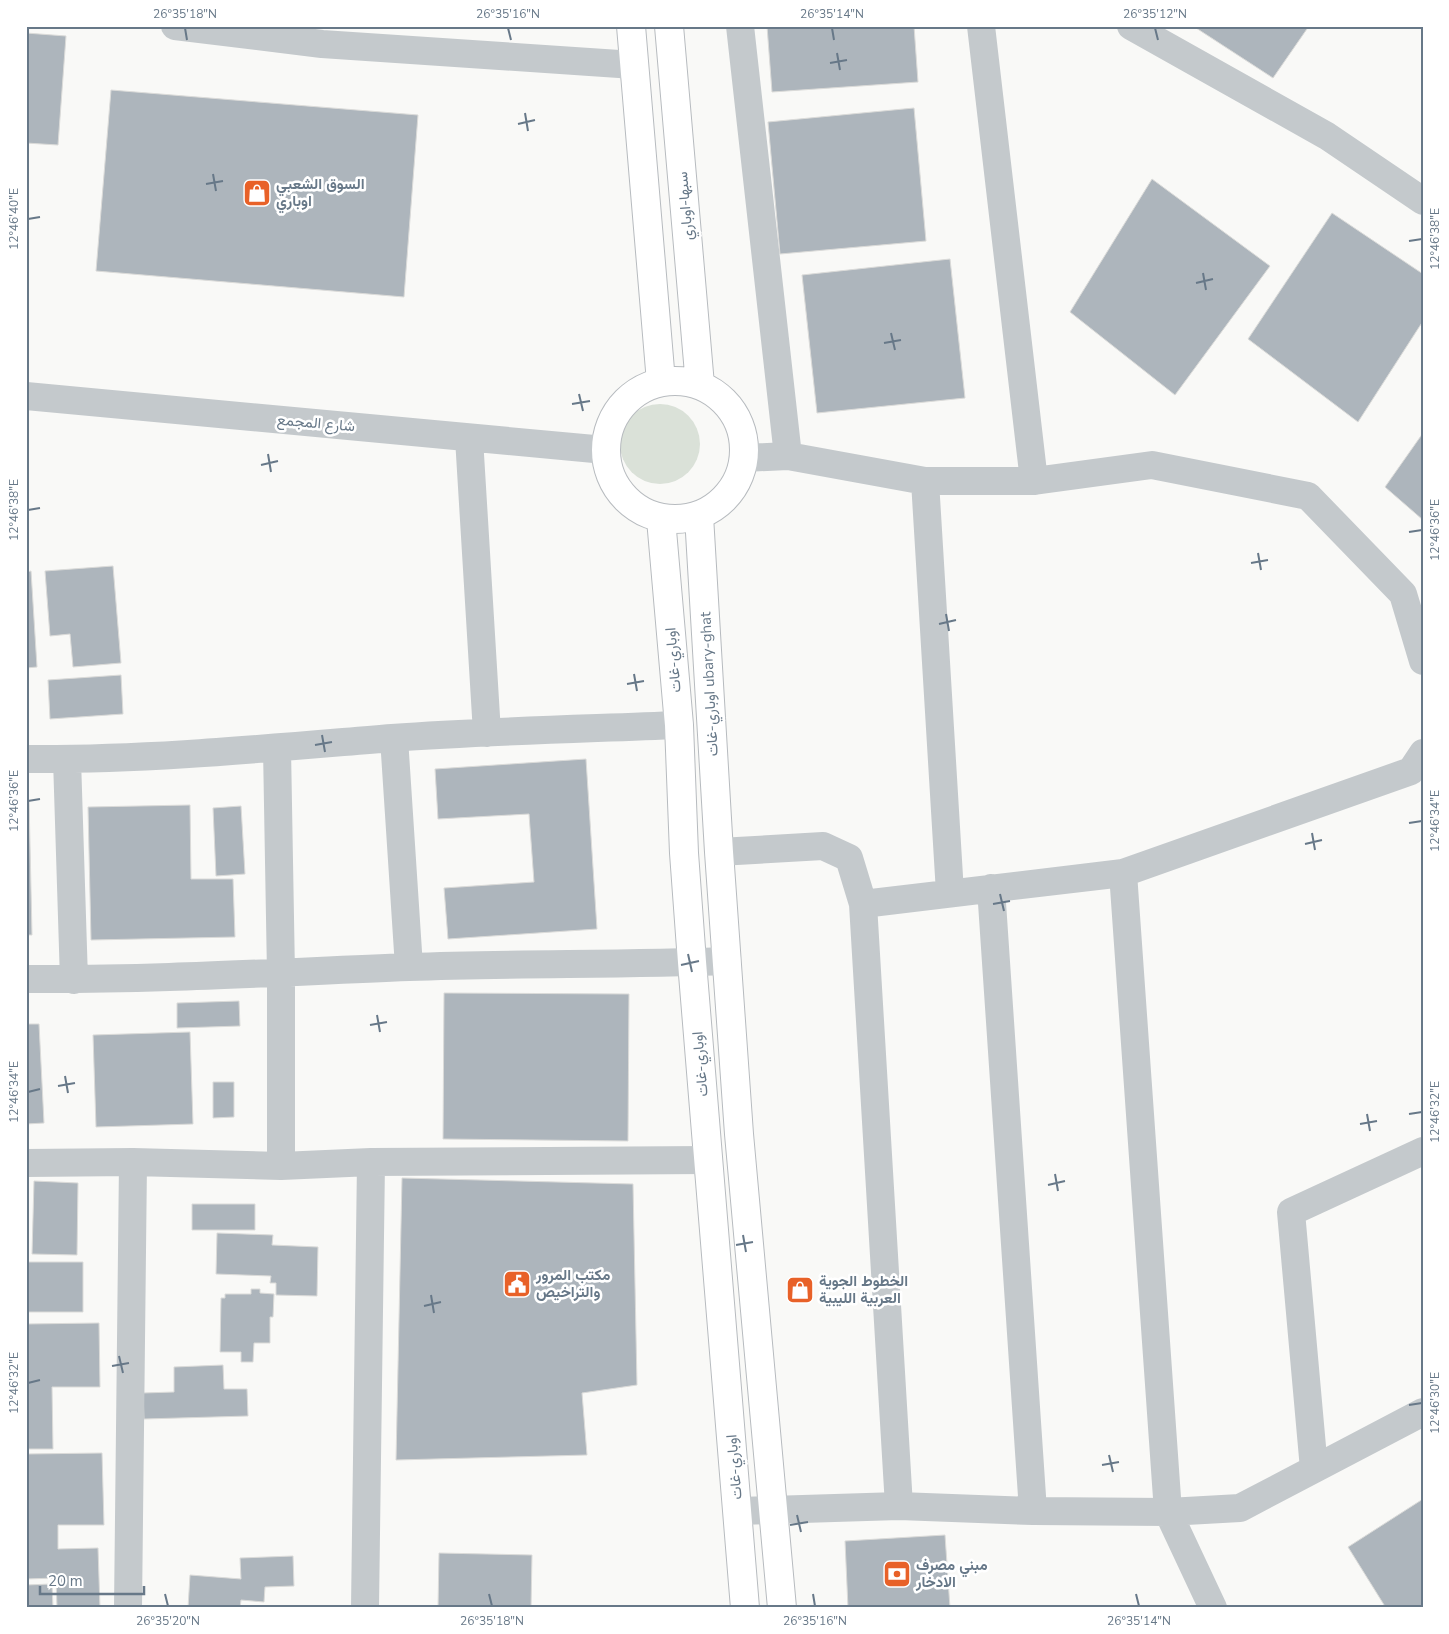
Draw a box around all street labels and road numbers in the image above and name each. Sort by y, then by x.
street label: سبها-اوباري [672,170,701,241]
street label: شارع المجمع [276,410,356,437]
street label: اوباري-غات ubary-ghat [695,610,726,757]
street label: اوباري-غات [660,626,689,693]
street label: اوباري-غات [687,1030,716,1097]
street label: اوباري-غات [721,1433,750,1500]

